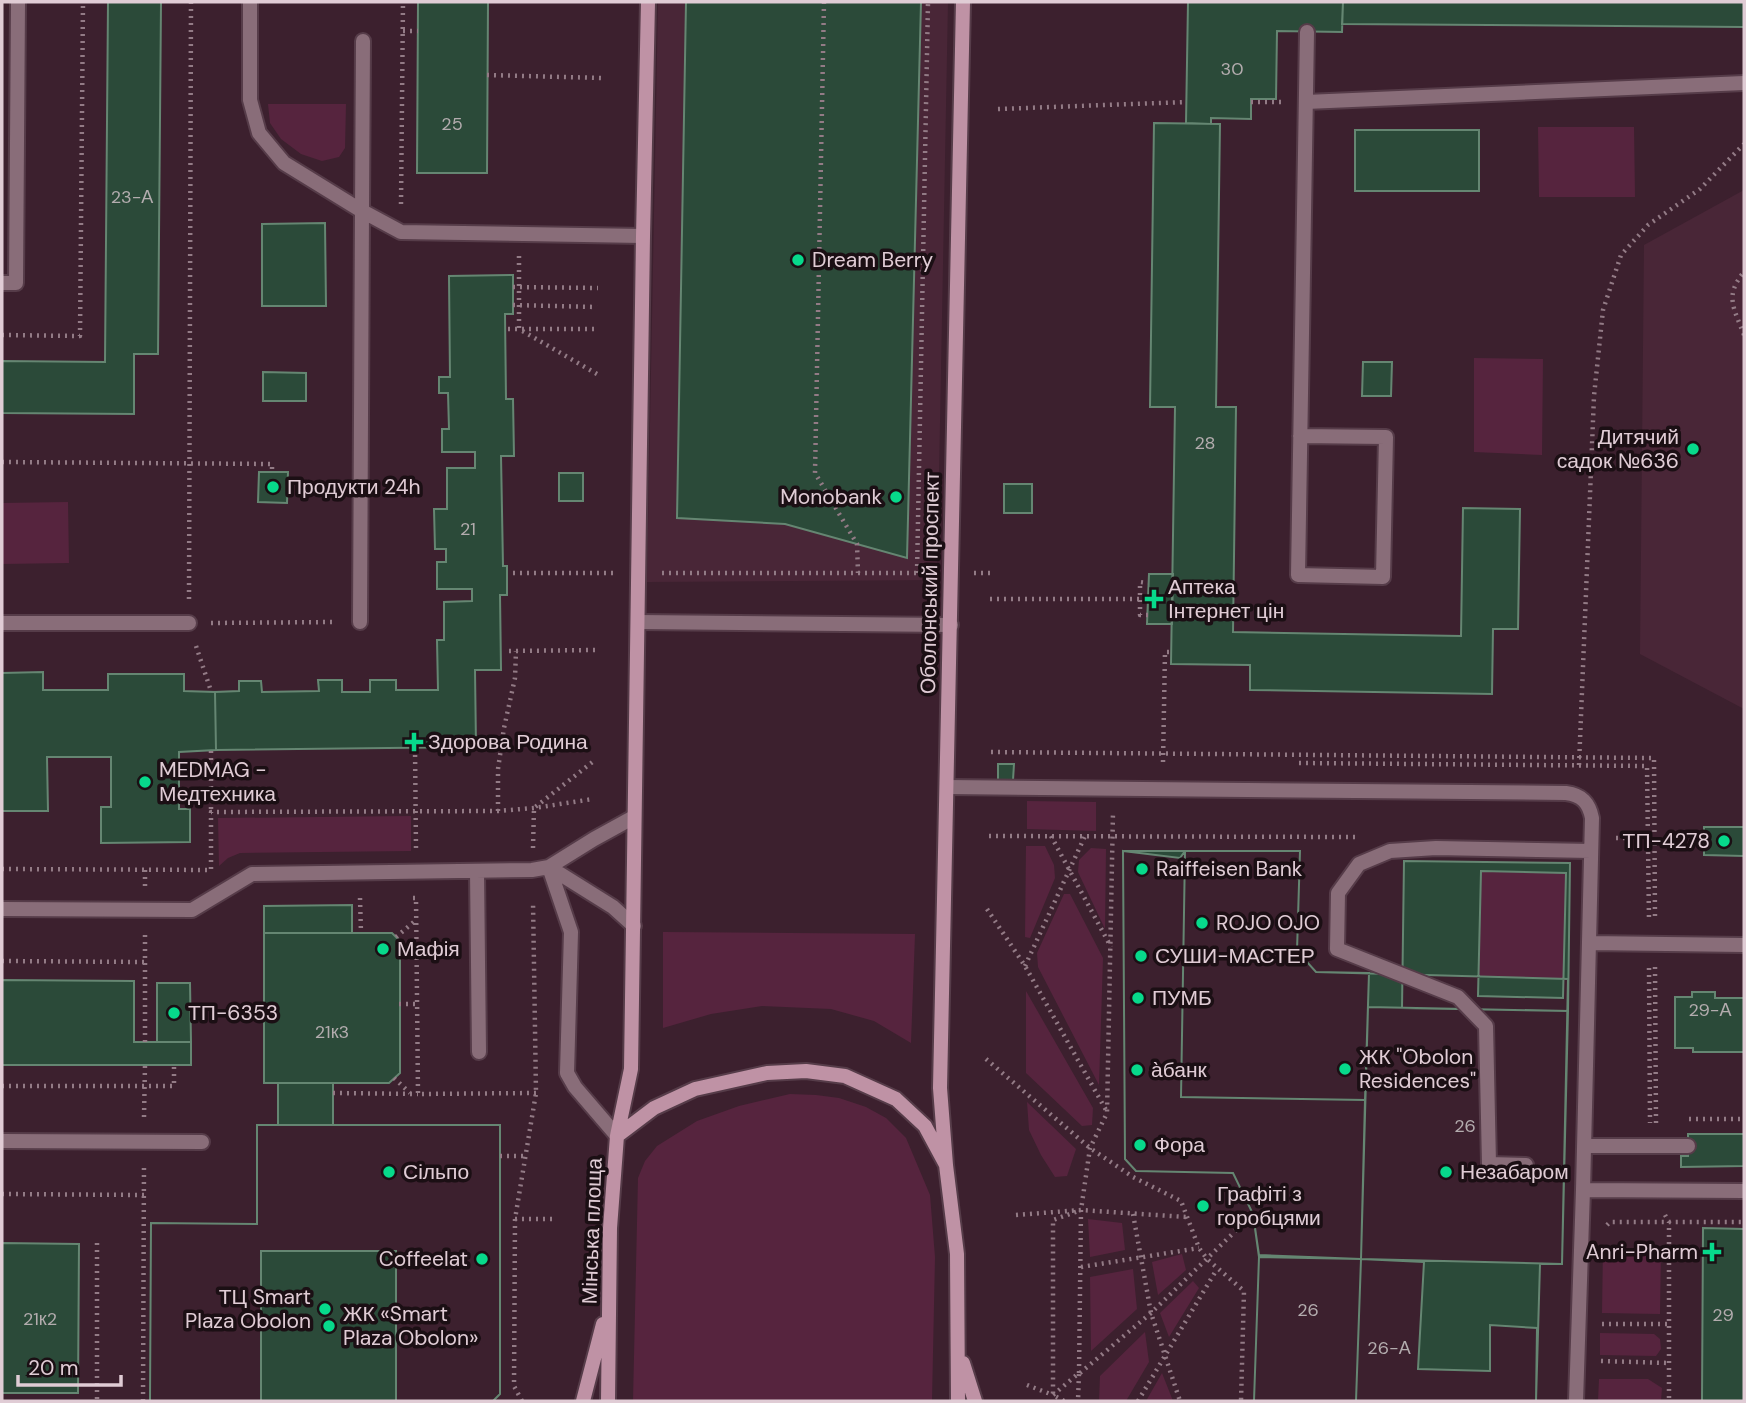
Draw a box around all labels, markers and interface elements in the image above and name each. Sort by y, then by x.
house number: 30 [1221,57,1243,81]
house number: 25 [441,112,463,136]
house number: 23-А [111,185,153,209]
place label: Dream Berry [812,246,934,274]
marker: Dream Berry [790,252,806,268]
place label: Дитячий садок №636 [1557,423,1679,475]
house number: 28 [1194,431,1216,455]
marker: Дитячий садок №636 [1685,441,1701,457]
street label: Оболонський проспект [914,471,946,694]
place label: Продукти 24h [287,473,421,501]
marker: Продукти 24h [265,479,281,495]
place label: Monobank [780,483,882,511]
marker: Monobank [888,489,904,505]
house number: 21 [460,517,476,541]
place label: Аптека Інтернет цін [1168,573,1284,625]
marker: Аптека Інтернет цін [1146,591,1162,607]
place label: Здорова Родина [428,728,588,756]
marker: Здорова Родина [406,734,422,750]
place label: MEDMAG - Медтехника [159,756,276,808]
marker: MEDMAG - Медтехника [137,774,153,790]
place label: ТП-4278 [1623,827,1710,855]
marker: ТП-4278 [1716,833,1732,849]
place label: Raiffeisen Bank [1156,855,1303,883]
marker: Raiffeisen Bank [1134,861,1150,877]
place label: ROJO OJO [1216,909,1320,937]
marker: ROJO OJO [1194,915,1210,931]
place label: Мафія [397,935,460,963]
marker: Мафія [375,941,391,957]
place label: СУШИ-МАСТЕР [1155,942,1315,970]
marker: СУШИ-МАСТЕР [1133,948,1149,964]
place label: ПУМБ [1152,984,1212,1012]
marker: ПУМБ [1130,990,1146,1006]
house number: 29-А [1688,998,1732,1022]
place label: ТП-6353 [188,999,278,1027]
marker: ТП-6353 [166,1005,182,1021]
house number: 21к3 [315,1020,349,1044]
place label: ЖК "Obolon Residences" [1359,1043,1476,1095]
place label: а̀банк [1151,1056,1208,1084]
marker: ЖК "Obolon Residences" [1337,1061,1353,1077]
marker: а̀банк [1129,1062,1145,1078]
house number: 26 [1454,1114,1476,1138]
place label: Фора [1154,1131,1205,1159]
marker: Фора [1132,1137,1148,1153]
street label: Мінська площа [575,1157,609,1305]
place label: Сільпо [403,1158,469,1186]
place label: Незабаром [1460,1158,1569,1186]
marker: Сільпо [381,1164,397,1180]
marker: Незабаром [1438,1164,1454,1180]
place label: Графіті з горобцями [1217,1180,1321,1232]
marker: Графіті з горобцями [1195,1198,1211,1214]
place label: Anri-Pharm [1586,1238,1698,1266]
marker: Anri-Pharm [1704,1244,1720,1260]
place label: Coffeelat [379,1245,468,1273]
marker: Coffeelat [474,1251,490,1267]
place label: ТЦ Smart Plaza Obolon [185,1283,311,1335]
house number: 26 [1297,1298,1319,1322]
place label: ЖК «Smart Plaza Obolon» [343,1300,478,1352]
marker: ТЦ Smart Plaza Obolon [317,1301,333,1317]
house number: 29 [1712,1303,1734,1327]
house number: 21к2 [23,1307,57,1331]
marker: ЖК «Smart Plaza Obolon» [321,1318,337,1334]
house number: 26-А [1367,1336,1411,1360]
scale bar [18,1344,121,1388]
text: 20 m [28,1354,79,1382]

